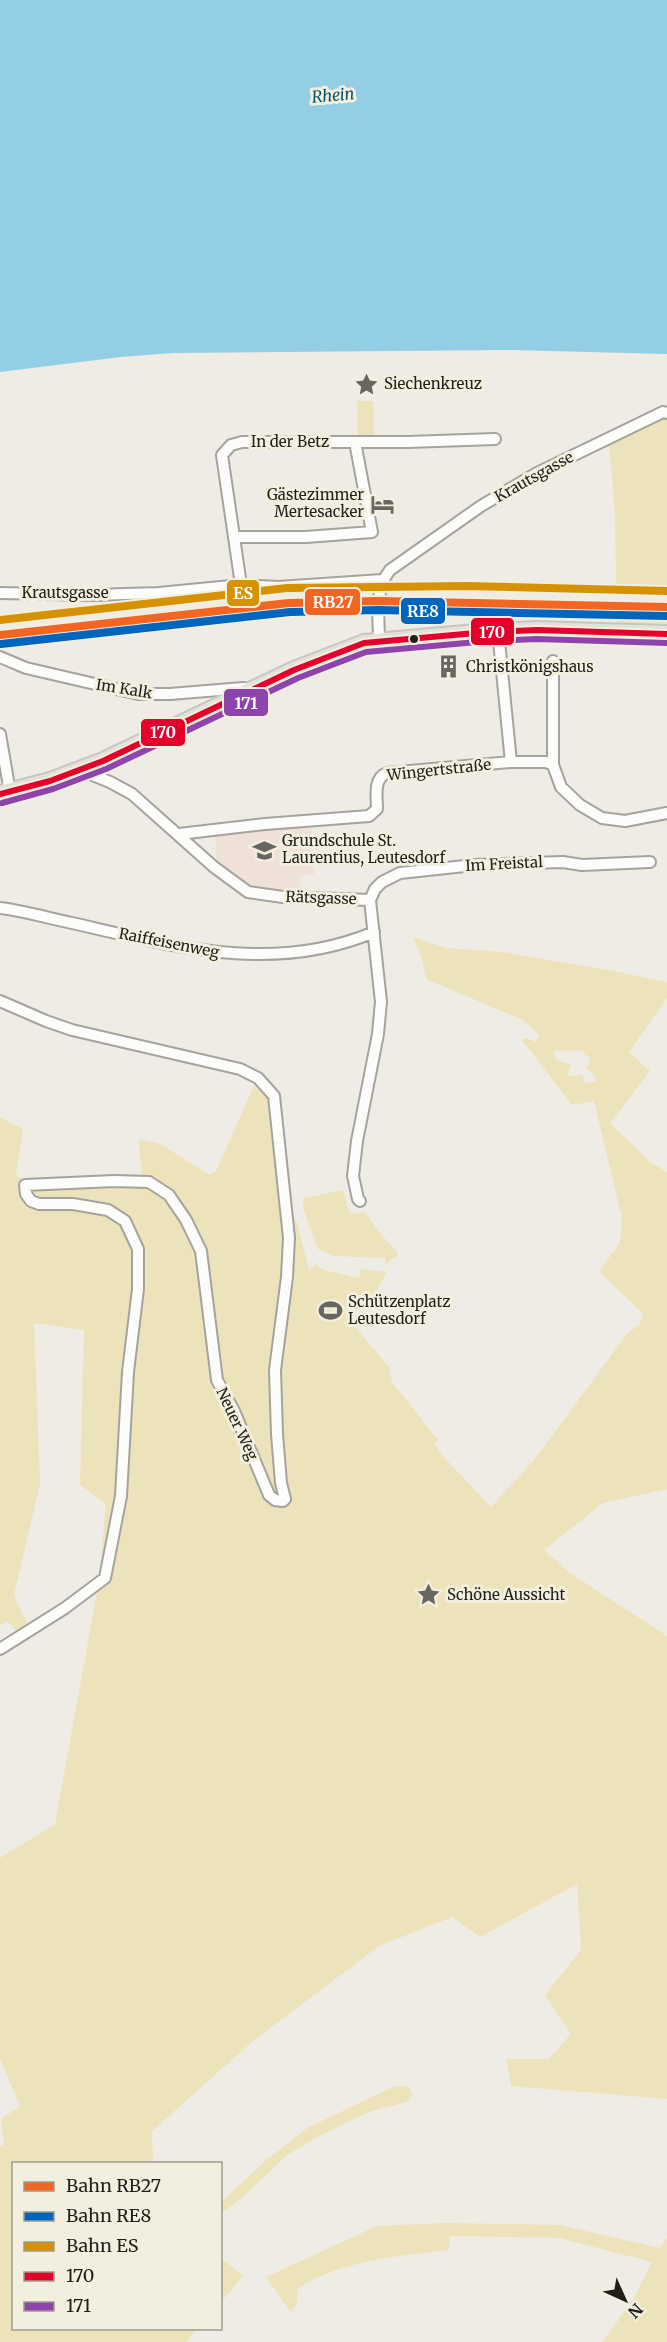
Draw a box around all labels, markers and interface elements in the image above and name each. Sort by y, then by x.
water label: Rhein [311,83,355,107]
place icon: Siechenkreuz [353,371,379,397]
place label: Siechenkreuz [384,374,482,393]
street label: In der Betz [251,432,329,451]
street label: Krautsgasse [491,447,577,506]
place label: Gästezimmer Mertesacker [267,485,364,521]
hotel icon: Gästezimmer Mertesacker [369,491,395,517]
line badge: ES [226,579,260,607]
street label: Krautsgasse [21,583,109,602]
text: ES [233,583,253,603]
line badge: RB27 [304,588,361,616]
text: RB27 [312,592,354,612]
line badge: RE8 [400,597,446,625]
text: RE8 [407,601,439,621]
line badge: 170 [470,617,515,646]
text: 170 [479,622,505,642]
unlabelled marker [408,633,420,645]
building icon: Christkönigshaus [435,654,461,680]
place label: Christkönigshaus [466,657,594,676]
street label: Im Kalk [95,675,154,702]
line badge: 171 [223,688,269,717]
text: 171 [234,693,258,713]
line badge: 170 [140,718,186,747]
text: 170 [150,722,176,742]
street label: Wingertstraße [385,755,492,785]
place label: Grundschule St. Laurentius, Leutesdorf [282,831,447,867]
school or university icon: Grundschule St. Laurentius, Leutesdorf [251,837,277,863]
street label: Im Freistal [465,852,544,875]
street label: Rätsgasse [285,887,357,908]
street label: Raiffeisenweg [117,923,221,962]
place label: Schützenplatz Leutesdorf [348,1292,450,1328]
sports icon: Schützenplatz Leutesdorf [317,1298,343,1324]
street label: Neuer Weg [212,1384,263,1463]
place icon: Schöne Aussicht [416,1582,442,1608]
place label: Schöne Aussicht [447,1585,565,1604]
legend [12,2162,222,2330]
text: Bahn RB27 [66,2174,161,2197]
text: Bahn RE8 [66,2204,151,2227]
text: Bahn ES [66,2234,139,2257]
text: 170 [66,2264,95,2287]
north arrow [595,2270,655,2330]
text: 171 [66,2294,91,2317]
text: N [624,2299,647,2322]

